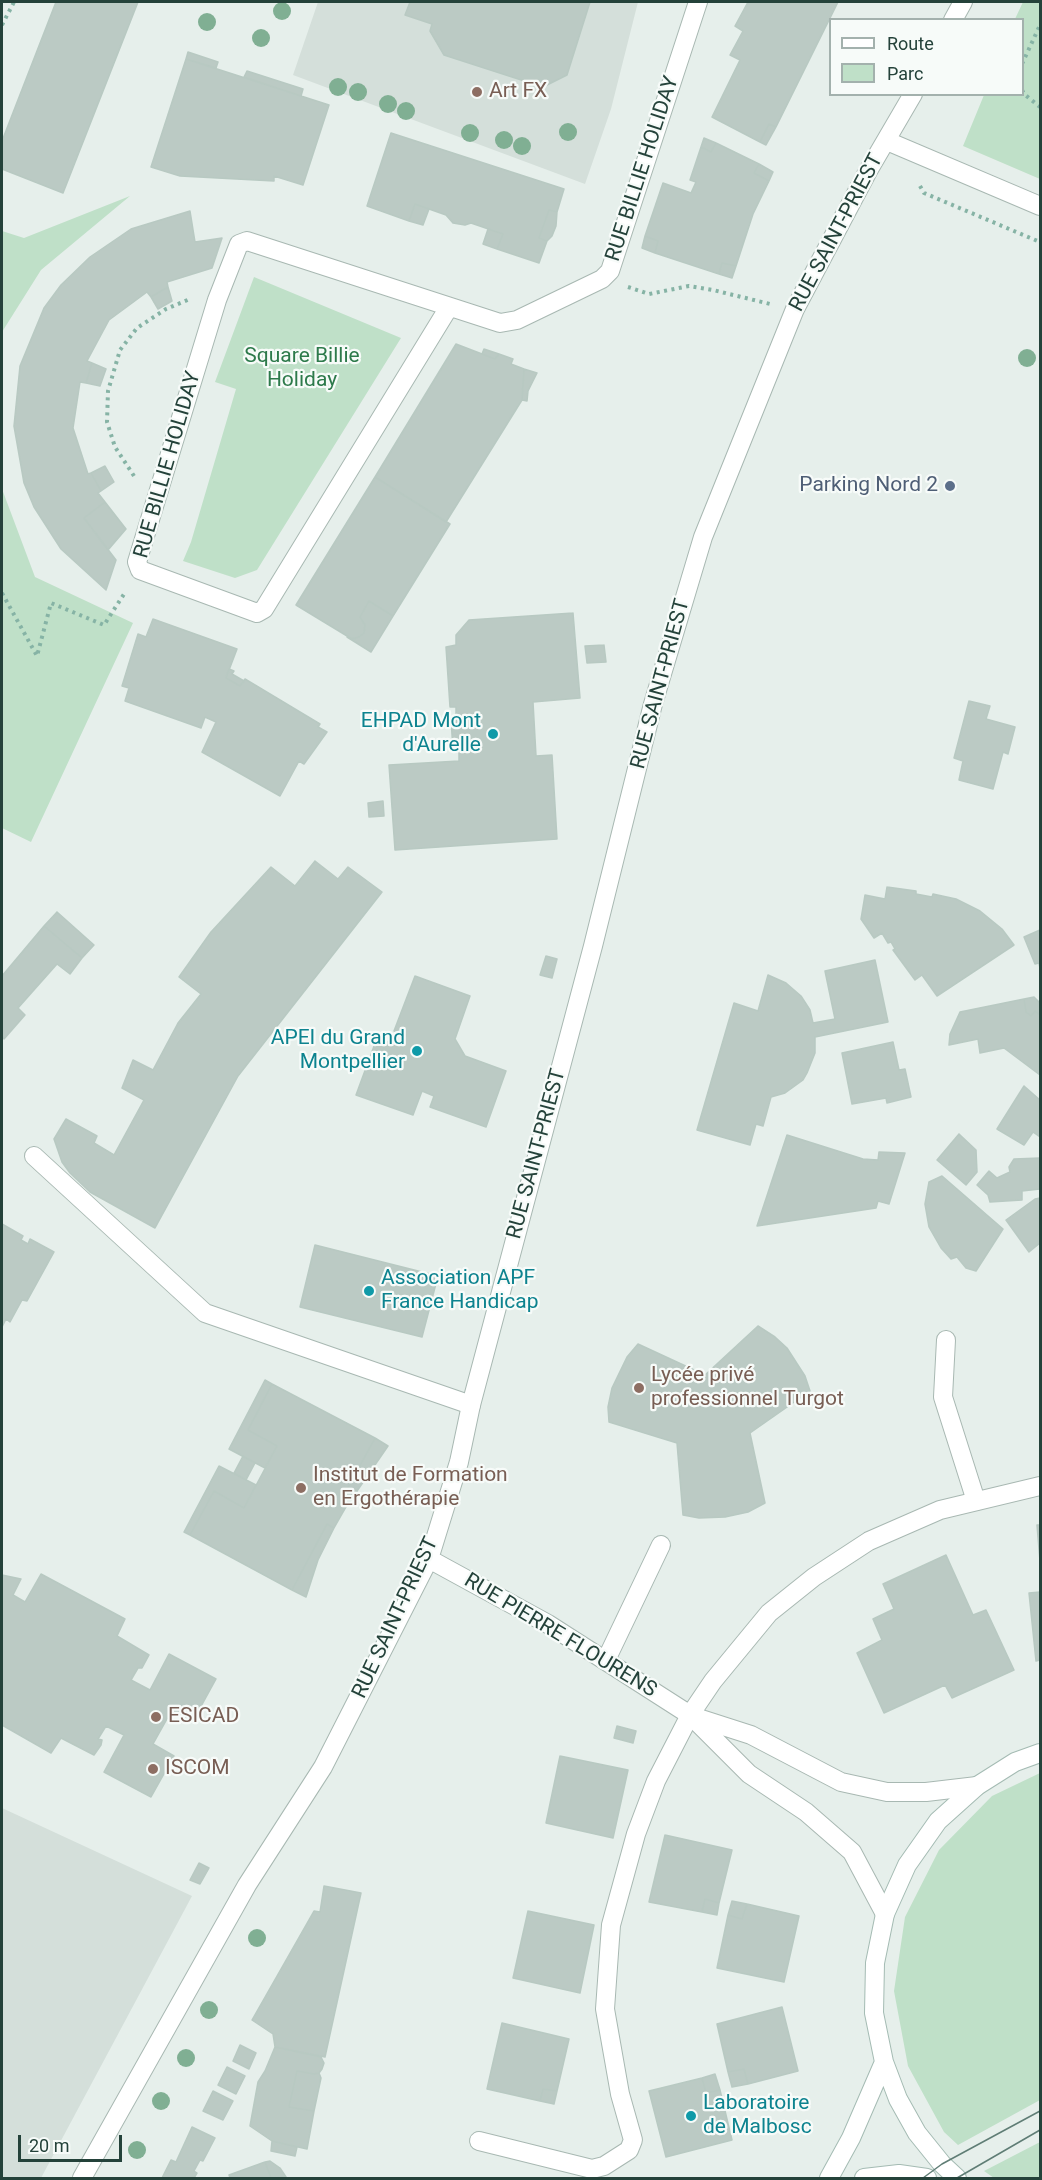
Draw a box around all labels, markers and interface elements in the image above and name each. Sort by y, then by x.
legend [829,18,1024,96]
text: Route [887,33,934,54]
text: Parc [887,63,923,84]
street label: RUE BILLIE HOLIDAY [601,73,685,265]
place label: Art FX [489,79,547,105]
marker: Art FX [470,85,484,99]
street label: RUE SAINT-PRIEST [785,150,889,316]
park label: Square Billie Holiday [244,344,360,394]
street label: RUE BILLIE HOLIDAY [129,369,207,561]
place label: Parking Nord 2 [799,473,938,499]
marker: Parking Nord 2 [943,479,957,493]
street label: RUE SAINT-PRIEST [626,596,696,772]
place label: EHPAD Mont d'Aurelle [361,709,481,759]
marker: EHPAD Mont d'Aurelle [486,727,500,741]
place label: APEI du Grand Montpellier [271,1026,405,1076]
marker: APEI du Grand Montpellier [410,1044,424,1058]
street label: RUE SAINT-PRIEST [502,1066,572,1242]
place label: Association APF France Handicap [381,1266,539,1316]
marker: Association APF France Handicap [362,1284,376,1298]
place label: Lycée privé professionnel Turgot [651,1363,844,1413]
marker: Lycée privé professionnel Turgot [632,1381,646,1395]
place label: Institut de Formation en Ergothérapie [313,1463,508,1513]
marker: Institut de Formation en Ergothérapie [294,1481,308,1495]
street label: RUE SAINT-PRIEST [348,1533,444,1703]
street label: RUE PIERRE FLOURENS [459,1568,661,1704]
place label: ESICAD [168,1704,239,1730]
marker: ESICAD [149,1710,163,1724]
place label: ISCOM [165,1756,230,1782]
marker: ISCOM [146,1762,160,1776]
place label: Laboratoire de Malbosc [703,2091,812,2141]
marker: Laboratoire de Malbosc [684,2109,698,2123]
scale bar [21,2123,124,2161]
text: 20 m [29,2135,69,2156]

